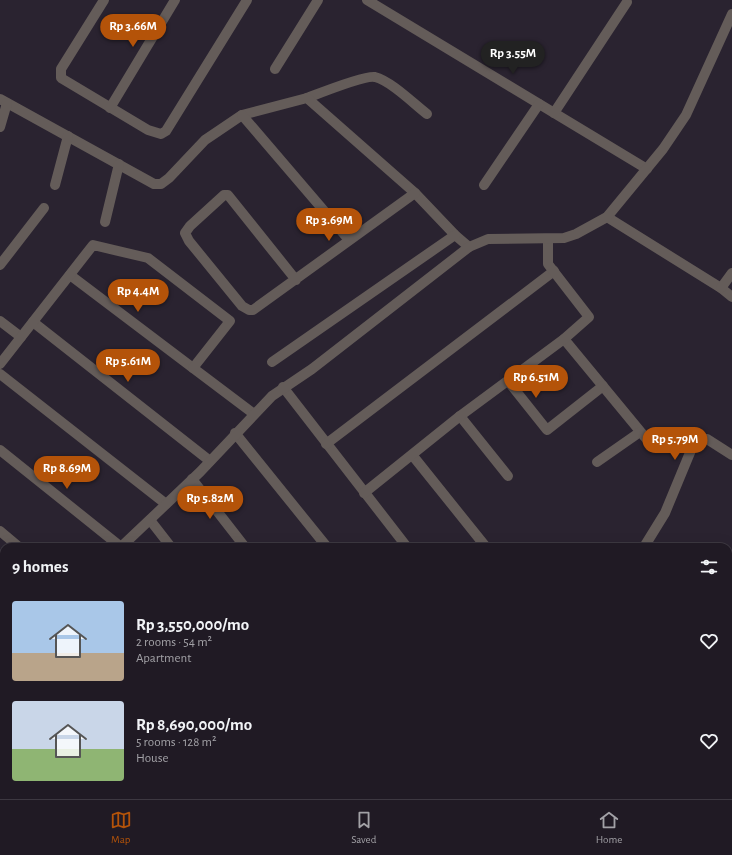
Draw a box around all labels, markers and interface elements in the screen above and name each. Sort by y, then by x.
pin: Rp 3.66M [92,14,174,48]
text: Rp 3.66M [109,20,157,33]
pin: Rp 3.55M [472,41,554,75]
text: Rp 3.55M [490,47,536,60]
pin: Rp 3.69M [288,208,370,242]
text: Rp 3.69M [305,214,353,227]
pin: Rp 4.4M [101,279,175,313]
text: Rp 4.4M [117,285,159,298]
pin: Rp 5.61M [87,349,169,383]
text: Rp 5.61M [105,355,151,368]
pin: Rp 6.51M [495,365,577,399]
text: Rp 6.51M [513,371,559,384]
pin: Rp 5.79M [634,427,716,461]
text: Rp 5.79M [652,433,698,446]
pin: Rp 8.69M [26,456,108,490]
text: Rp 8.69M [43,462,91,475]
pin: Rp 5.82M [169,486,251,520]
text: Rp 5.82M [186,492,234,505]
icon: filters [698,556,720,578]
text: 9 homes [12,558,68,575]
text: Rp 3,550,000/mo [136,616,249,633]
icon: home [44,617,92,665]
icon: heart [698,630,720,652]
text: 2 rooms · 54 m² [136,636,212,649]
text: Apartment [136,652,191,665]
text: Rp 8,690,000/mo [136,716,252,733]
icon: home [44,717,92,765]
icon: heart [698,730,720,752]
text: 5 rooms · 128 m² [136,736,217,749]
text: House [136,752,168,765]
tab: Map [110,809,132,846]
tab: Saved [351,809,376,846]
tab: Home [596,809,622,846]

